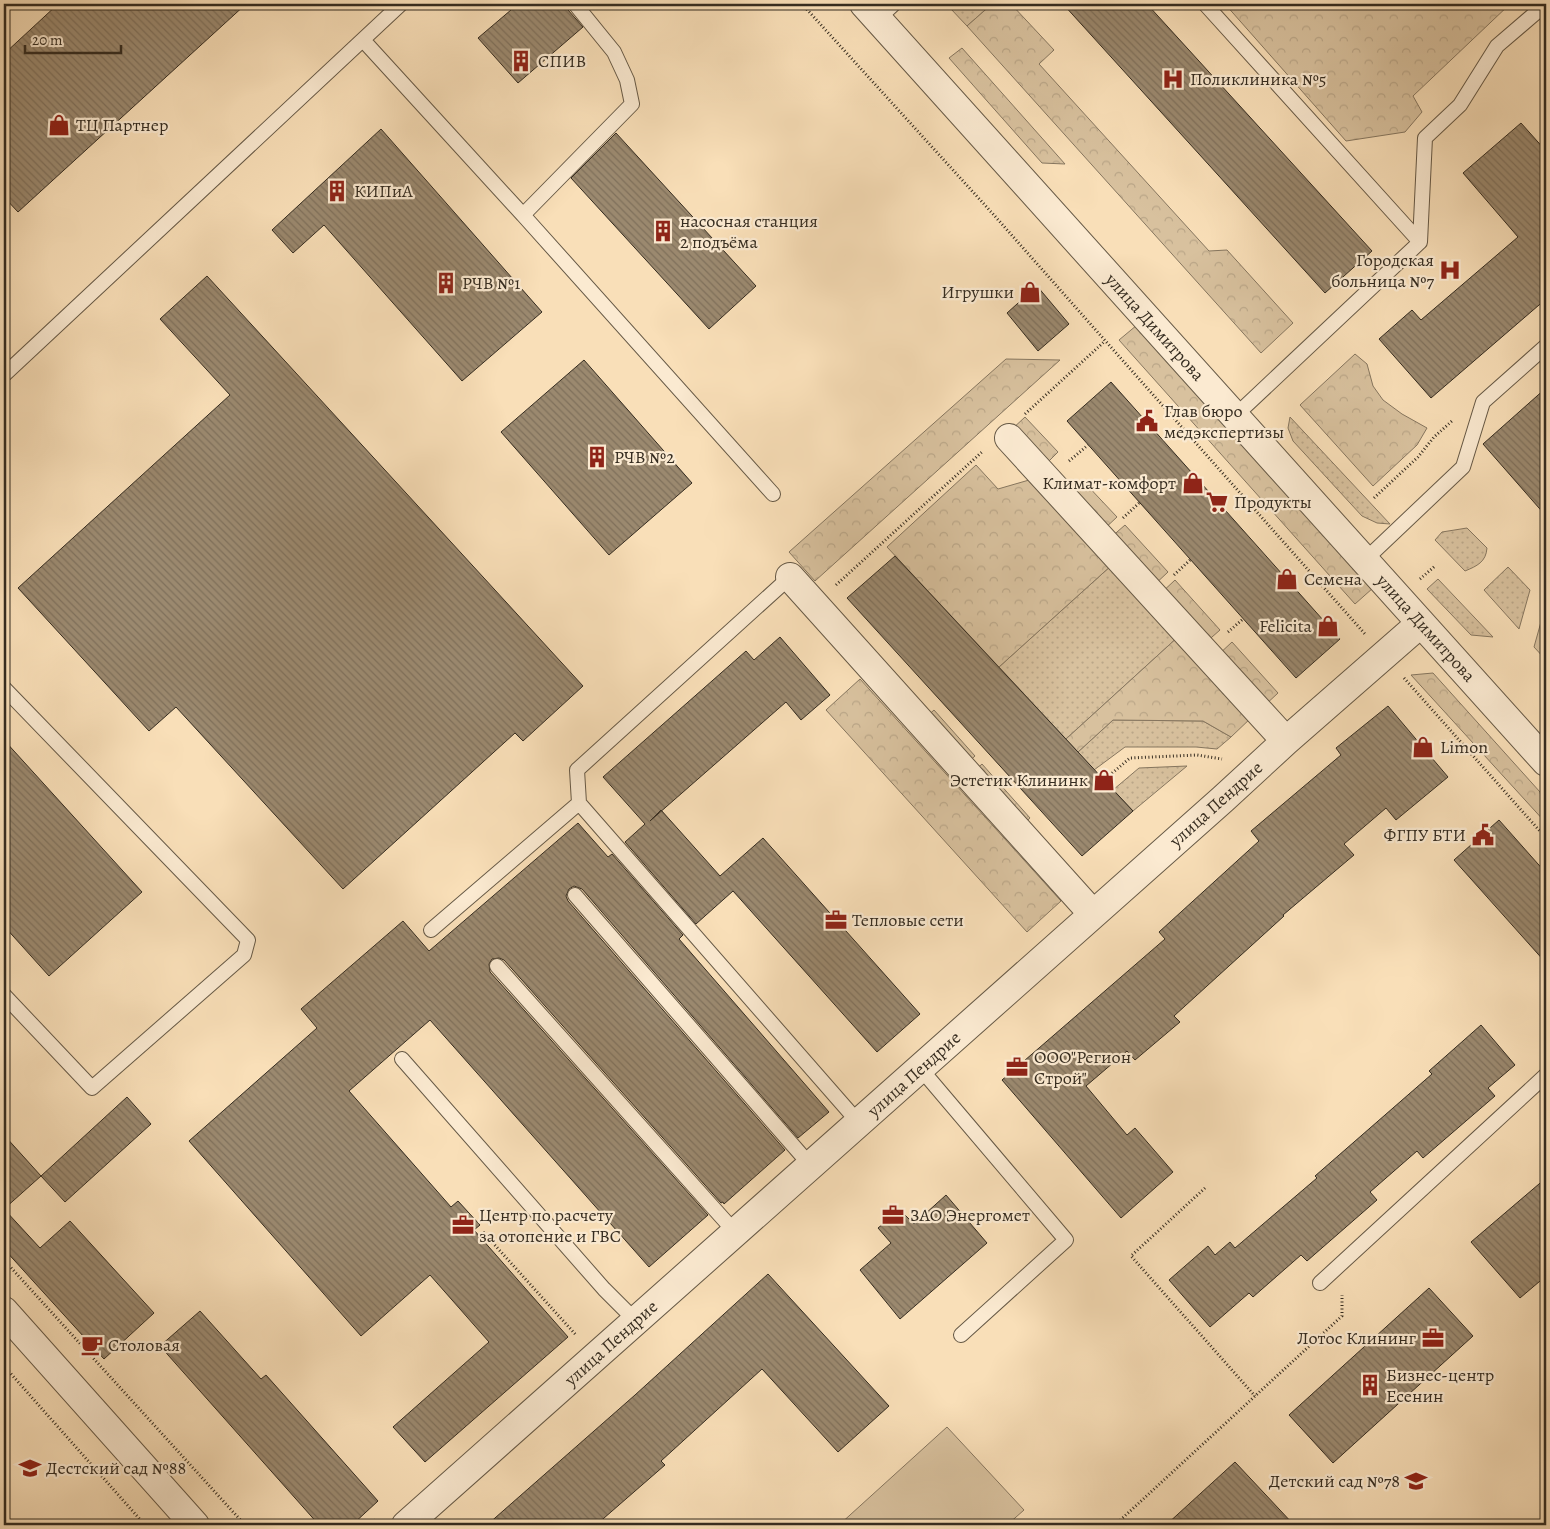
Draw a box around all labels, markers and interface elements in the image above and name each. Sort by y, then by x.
scale bar [25,22,121,54]
text: 20 m [32,30,63,50]
building icon: СПИВ [508,48,534,74]
place label: СПИВ [538,49,586,73]
hospital icon: Поликлиника №5 [1160,66,1186,92]
place label: Поликлиника №5 [1190,67,1327,91]
shop icon: ТЦ Партнер [46,112,72,138]
place label: ТЦ Партнер [76,113,169,137]
building icon: КИПиА [324,178,350,204]
place label: КИПиА [354,179,413,203]
place label: насосная станция 2 подъёма [680,209,818,254]
building icon: насосная станция 2 подъёма [650,218,676,244]
place label: Городская больница №7 [1331,248,1434,293]
hospital icon: Городская больница №7 [1437,257,1463,283]
street label: улица Димитрова [1099,267,1210,387]
building icon: РЧВ №1 [433,270,459,296]
place label: РЧВ №1 [462,271,520,295]
shop icon: Игрушки [1017,279,1043,305]
place label: Игрушки [941,280,1014,304]
place label: Глав бюро медэкспертизы [1164,399,1284,444]
public building icon: Глав бюро медэкспертизы [1134,408,1160,434]
building icon: РЧВ №2 [584,444,610,470]
place label: РЧВ №2 [614,445,675,469]
shop icon: Климат-комфорт [1180,470,1206,496]
place label: Климат-комфорт [1042,471,1176,495]
supermarket icon: Продукты [1204,489,1230,515]
place label: Продукты [1234,490,1312,514]
shop icon: Семена [1274,566,1300,592]
place label: Семена [1304,567,1363,591]
street label: улица Димитрова [1370,568,1481,688]
shop icon: Felicita [1315,613,1341,639]
place label: Felicita [1259,614,1313,638]
shop icon: Limon [1410,734,1436,760]
place label: Limon [1440,735,1488,759]
street label: улица Пендрие [1163,756,1268,853]
shop icon: Эстетик Клининк [1091,767,1117,793]
place label: Эстетик Клининк [950,768,1088,792]
public building icon: ФГПУ БТИ [1470,822,1496,848]
place label: ФГПУ БТИ [1384,823,1466,847]
office icon: Тепловые сети [823,907,849,933]
place label: Тепловые сети [852,908,964,932]
street label: улица Пендрие [861,1026,966,1123]
place label: ООО"Регион Строй" [1034,1045,1131,1090]
office icon: ООО"Регион Строй" [1004,1054,1030,1080]
office icon: ЗАО Энергомет [880,1202,906,1228]
place label: Центр по расчету за отопение и ГВС [479,1203,621,1248]
place label: ЗАО Энергомет [910,1203,1030,1227]
office icon: Центр по расчету за отопение и ГВС [450,1212,476,1238]
street label: улица Пендрие [558,1295,663,1392]
office icon: Лотос Клининг [1420,1325,1446,1351]
place label: Лотос Клининг [1297,1326,1416,1350]
cafe icon: Столовая [79,1332,105,1358]
place label: Столовая [108,1333,180,1357]
place label: Бизнес-центр Есенин [1386,1363,1494,1408]
building icon: Бизнес-центр Есенин [1357,1372,1383,1398]
school or university icon: Дестский сад №88 [17,1455,43,1481]
place label: Дестский сад №88 [46,1456,186,1480]
school or university icon: Детский сад №78 [1403,1468,1429,1494]
place label: Детский сад №78 [1269,1469,1400,1493]

